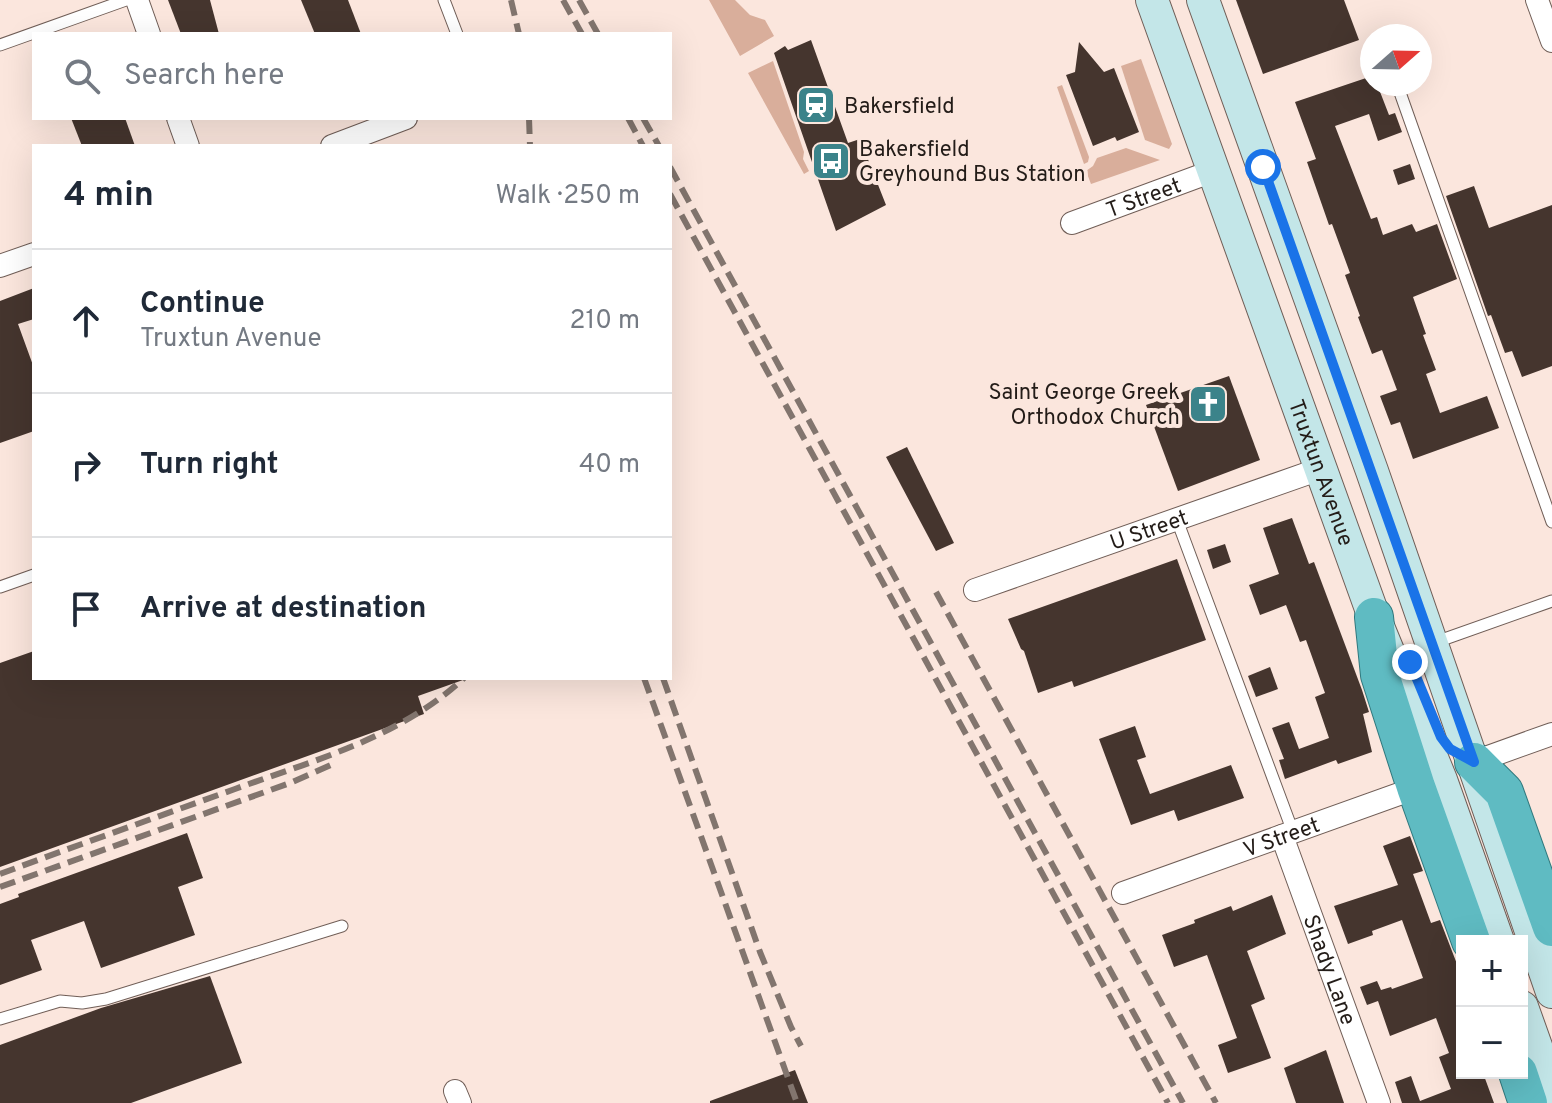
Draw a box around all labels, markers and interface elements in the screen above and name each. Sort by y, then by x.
north arrow [1360,24,1432,96]
search box [32,32,672,120]
icon: search [60,54,104,98]
text: Search here [124,58,284,95]
station icon: Bakersfield [795,84,837,126]
place label: Bakersfield [844,94,955,121]
place label: Bakersfield Greyhound Bus Station [859,137,1086,189]
bus stop icon: Bakersfield Greyhound Bus Station [810,140,852,182]
route start [1245,149,1281,185]
street label: T Street [1103,173,1185,225]
text: 4 min [64,175,154,218]
text: Walk · 250 m [495,180,640,213]
text: Continue [140,286,265,323]
icon: ahead [64,299,108,343]
text: 210 m [570,305,640,338]
text: Truxtun Avenue [140,323,321,356]
place label: Saint George Greek Orthodox Church [988,380,1180,432]
church icon: Saint George Greek Orthodox Church [1187,383,1229,425]
street label: Truxtun Avenue [1281,396,1358,550]
icon: right [64,443,108,487]
text: Turn right [140,447,278,484]
text: 40 m [579,449,640,482]
street label: U Street [1107,505,1192,558]
icon: arrive [64,587,108,631]
text: Arrive at destination [140,591,426,628]
route end [1392,644,1428,680]
street label: V Street [1240,813,1324,865]
street label: Shady Lane [1296,911,1361,1029]
map controls [1456,935,1528,1079]
button: + [1456,935,1528,1007]
button: − [1456,1007,1528,1079]

